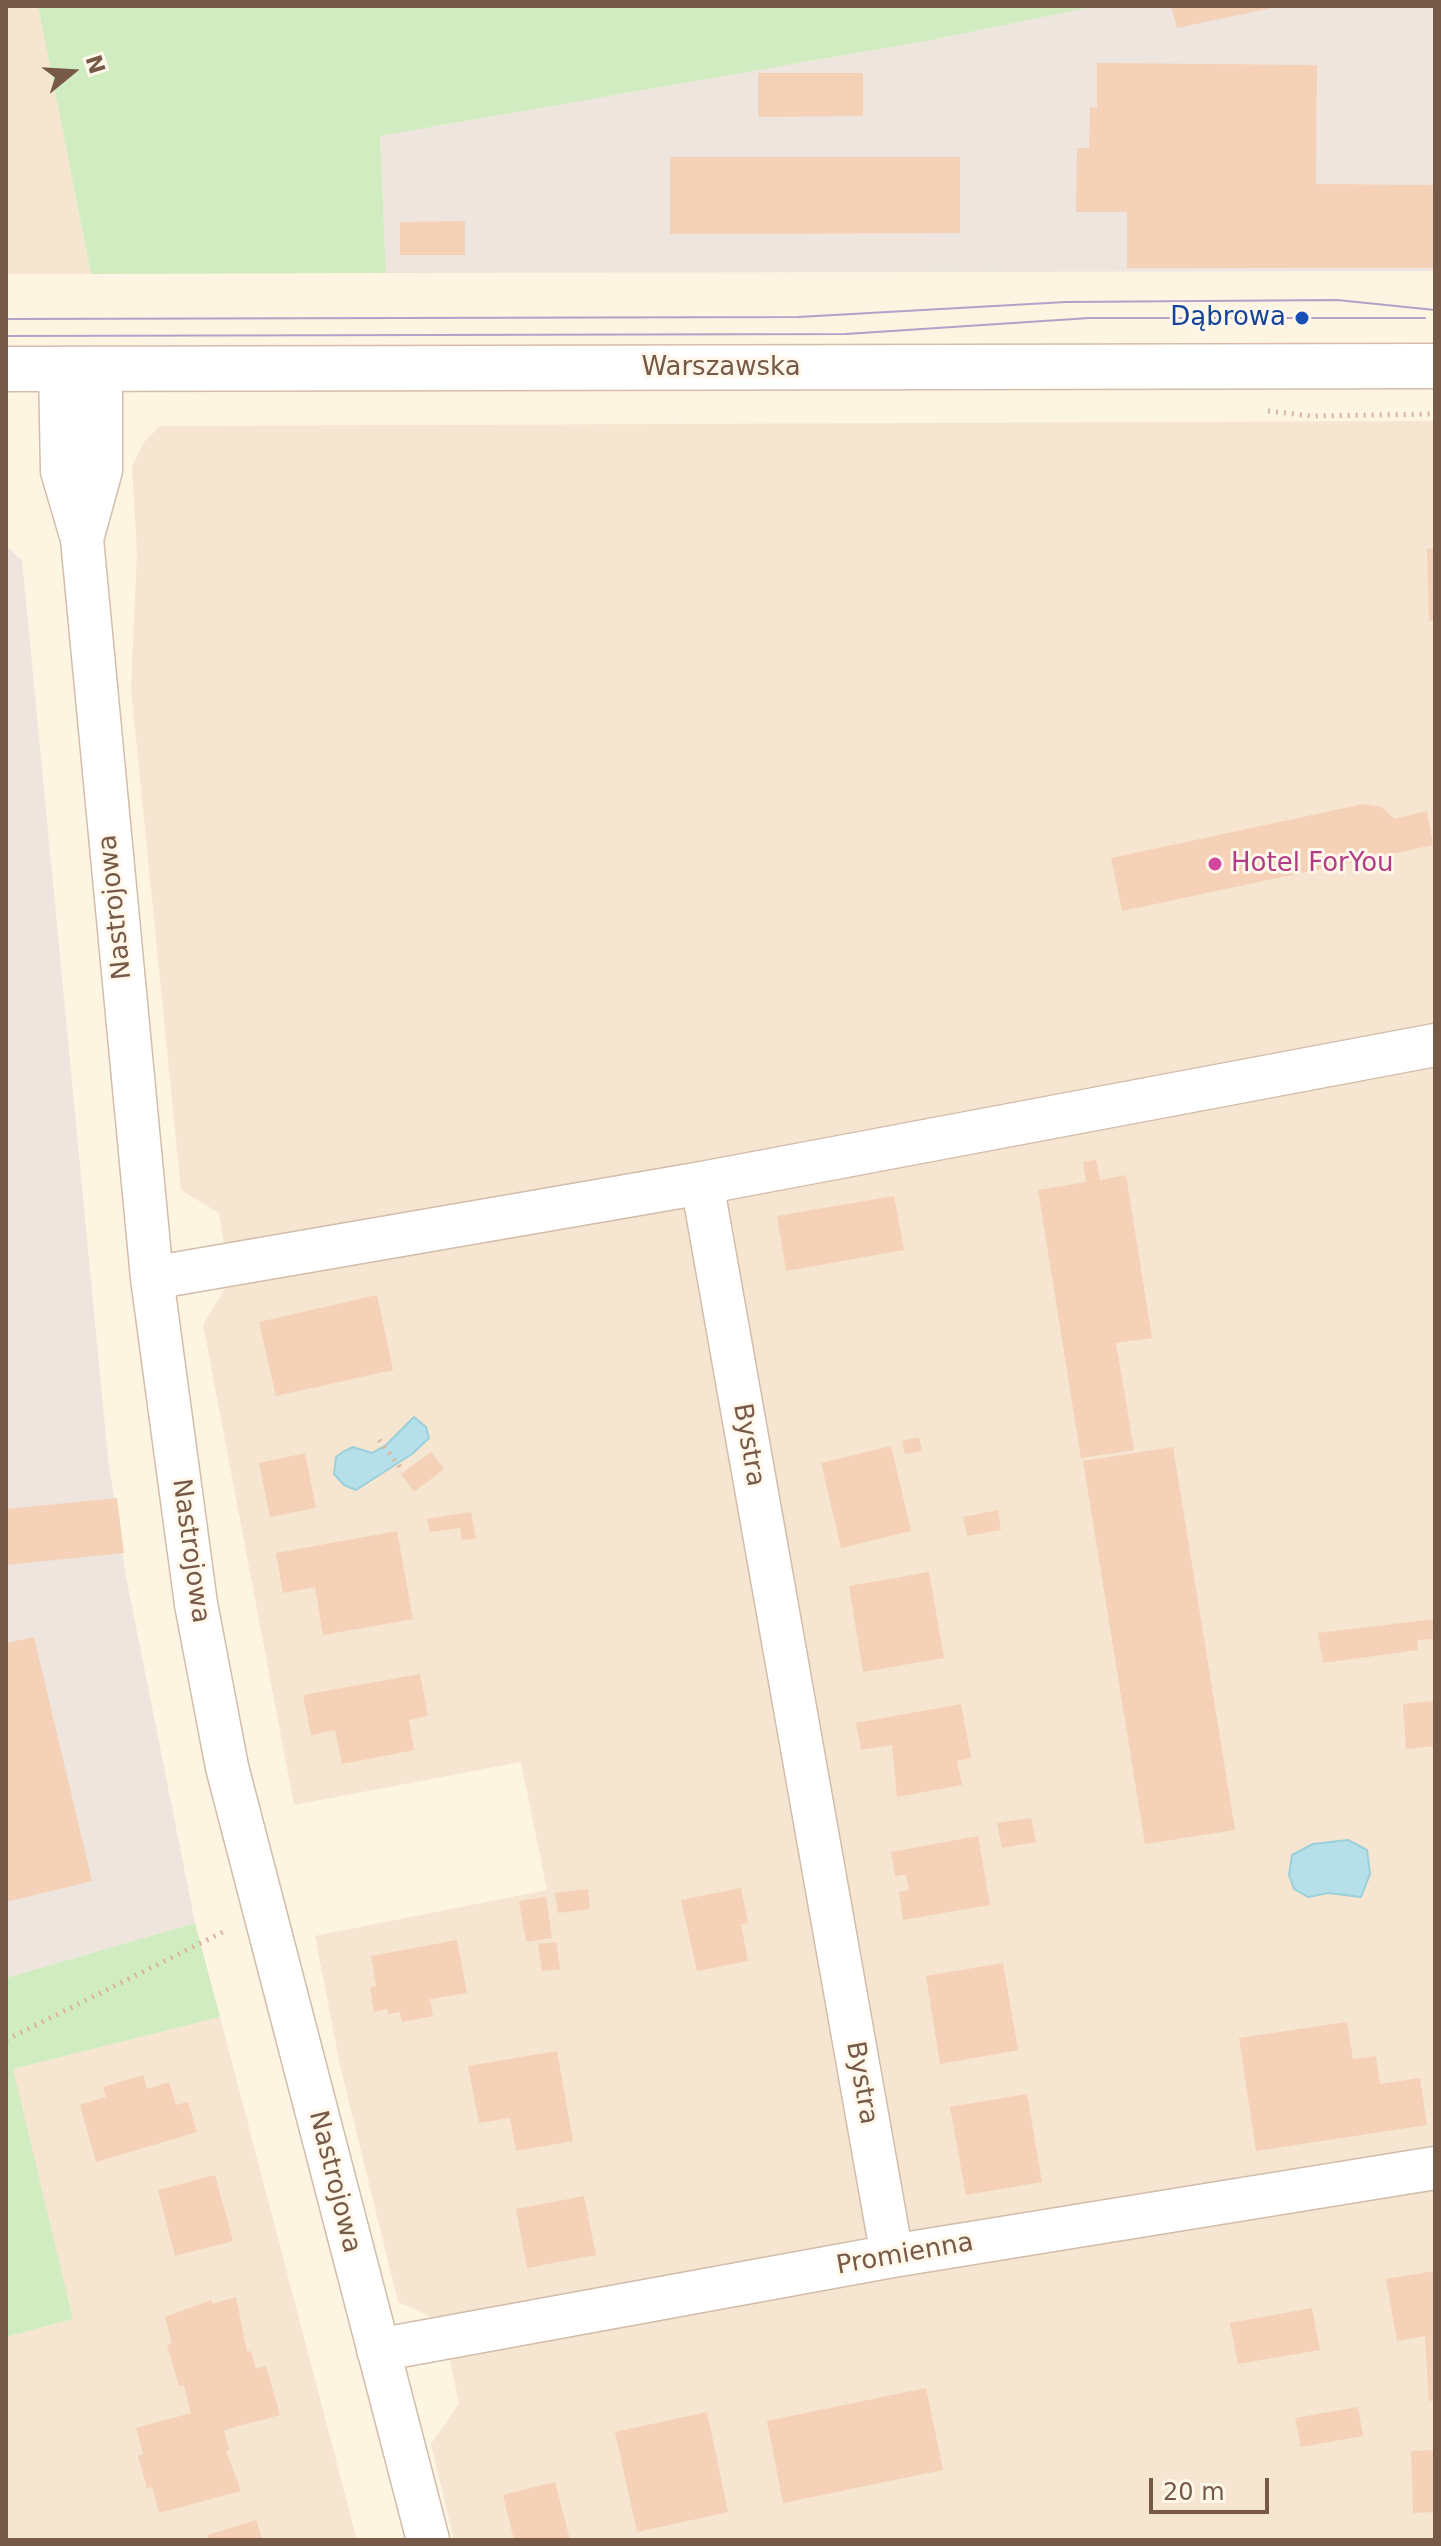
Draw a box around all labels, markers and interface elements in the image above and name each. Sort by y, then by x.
north arrow [32,32,112,112]
text: N [81,52,110,77]
place label: Dąbrowa [1170,302,1286,334]
marker: Dąbrowa [1293,309,1311,327]
street label: Warszawska [641,352,801,384]
street label: Nastrojowa [93,833,139,981]
place label: Hotel ForYou [1231,848,1394,880]
marker: Hotel ForYou [1206,855,1224,873]
street label: Bystra [725,1401,771,1489]
street label: Nastrojowa [164,1477,216,1625]
street label: Bystra [838,2039,884,2127]
street label: Nastrojowa [301,2108,367,2256]
street label: Promienna [834,2228,976,2282]
scale bar [1153,2462,1273,2512]
text: 20 m [1163,2478,1225,2506]

